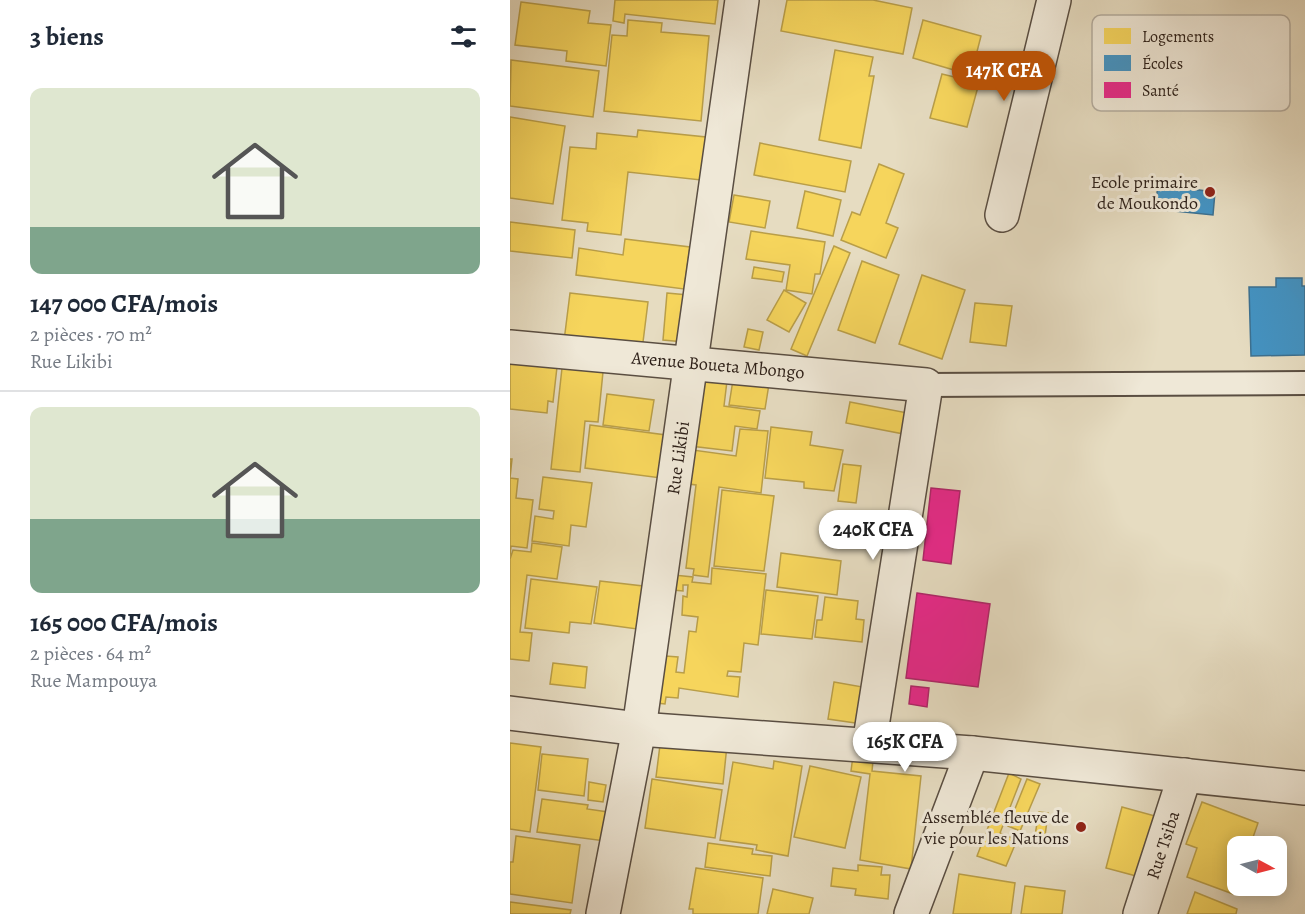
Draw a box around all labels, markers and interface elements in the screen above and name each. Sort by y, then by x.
legend [1092,15,1290,111]
text: 3 biens [30,19,104,54]
icon: filters [447,20,480,53]
text: Logements [1142,26,1214,48]
pin: 147K CFA [942,51,1066,102]
text: Écoles [1142,53,1183,75]
text: 147K CFA [966,57,1042,84]
text: Santé [1142,80,1179,102]
icon: home [201,127,309,235]
place label: Ecole primaire de Moukondo [1091,170,1198,215]
marker: Ecole primaire de Moukondo [1203,185,1217,199]
text: 147 000 CFA/mois [30,286,218,321]
text: 2 pièces · 70 m² [30,321,152,348]
street label: Avenue Boueta Mbongo [629,345,806,385]
text: Rue Likibi [30,348,113,375]
street label: Rue Likibi [661,420,695,496]
icon: home [201,446,309,554]
pin: 240K CFA [811,510,935,561]
text: 240K CFA [833,516,913,543]
text: 165 000 CFA/mois [30,605,218,640]
text: 2 pièces · 64 m² [30,640,151,667]
text: Rue Mampouya [30,667,157,694]
pin: 165K CFA [843,722,967,773]
text: 165K CFA [867,728,943,755]
place label: Assemblée fleuve de vie pour les Nations [922,805,1069,850]
street label: Rue Tsiba [1141,807,1186,882]
marker: Assemblée fleuve de vie pour les Nations [1074,820,1088,834]
north arrow [1227,836,1287,896]
map controls [1227,836,1287,896]

